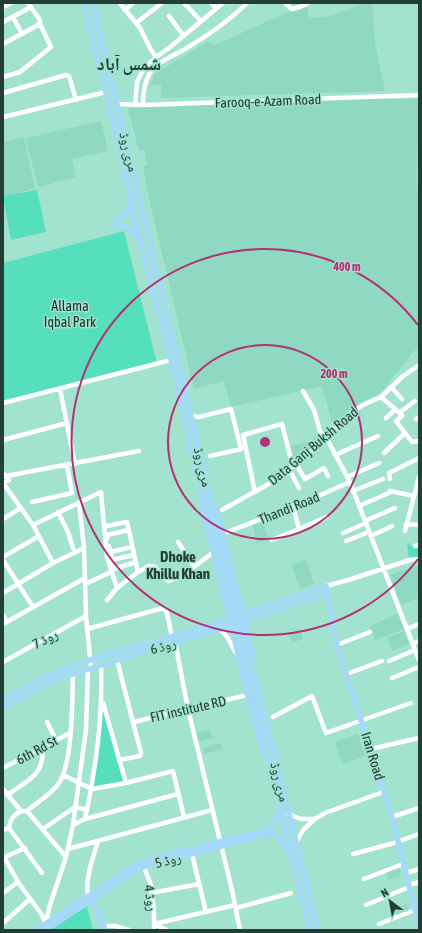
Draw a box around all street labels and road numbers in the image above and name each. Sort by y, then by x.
street label: Farooq-e-Azam Road [215,91,321,111]
street label: مری روڈ [115,130,142,174]
street label: Data Ganj Buksh Road [265,404,361,488]
street label: مری روڈ [190,446,215,489]
street label: Thandi Road [256,489,322,527]
street label: روڈ 7 [30,626,61,653]
street label: روڈ 6 [148,635,178,658]
street label: FIT institute RD [149,692,228,725]
street label: Iran Road [358,730,388,782]
street label: 6th Rd St [13,732,61,768]
street label: مری روڈ [266,760,293,804]
street label: روڈ 5 [153,849,183,872]
street label: روڈ 4 [140,884,161,912]

